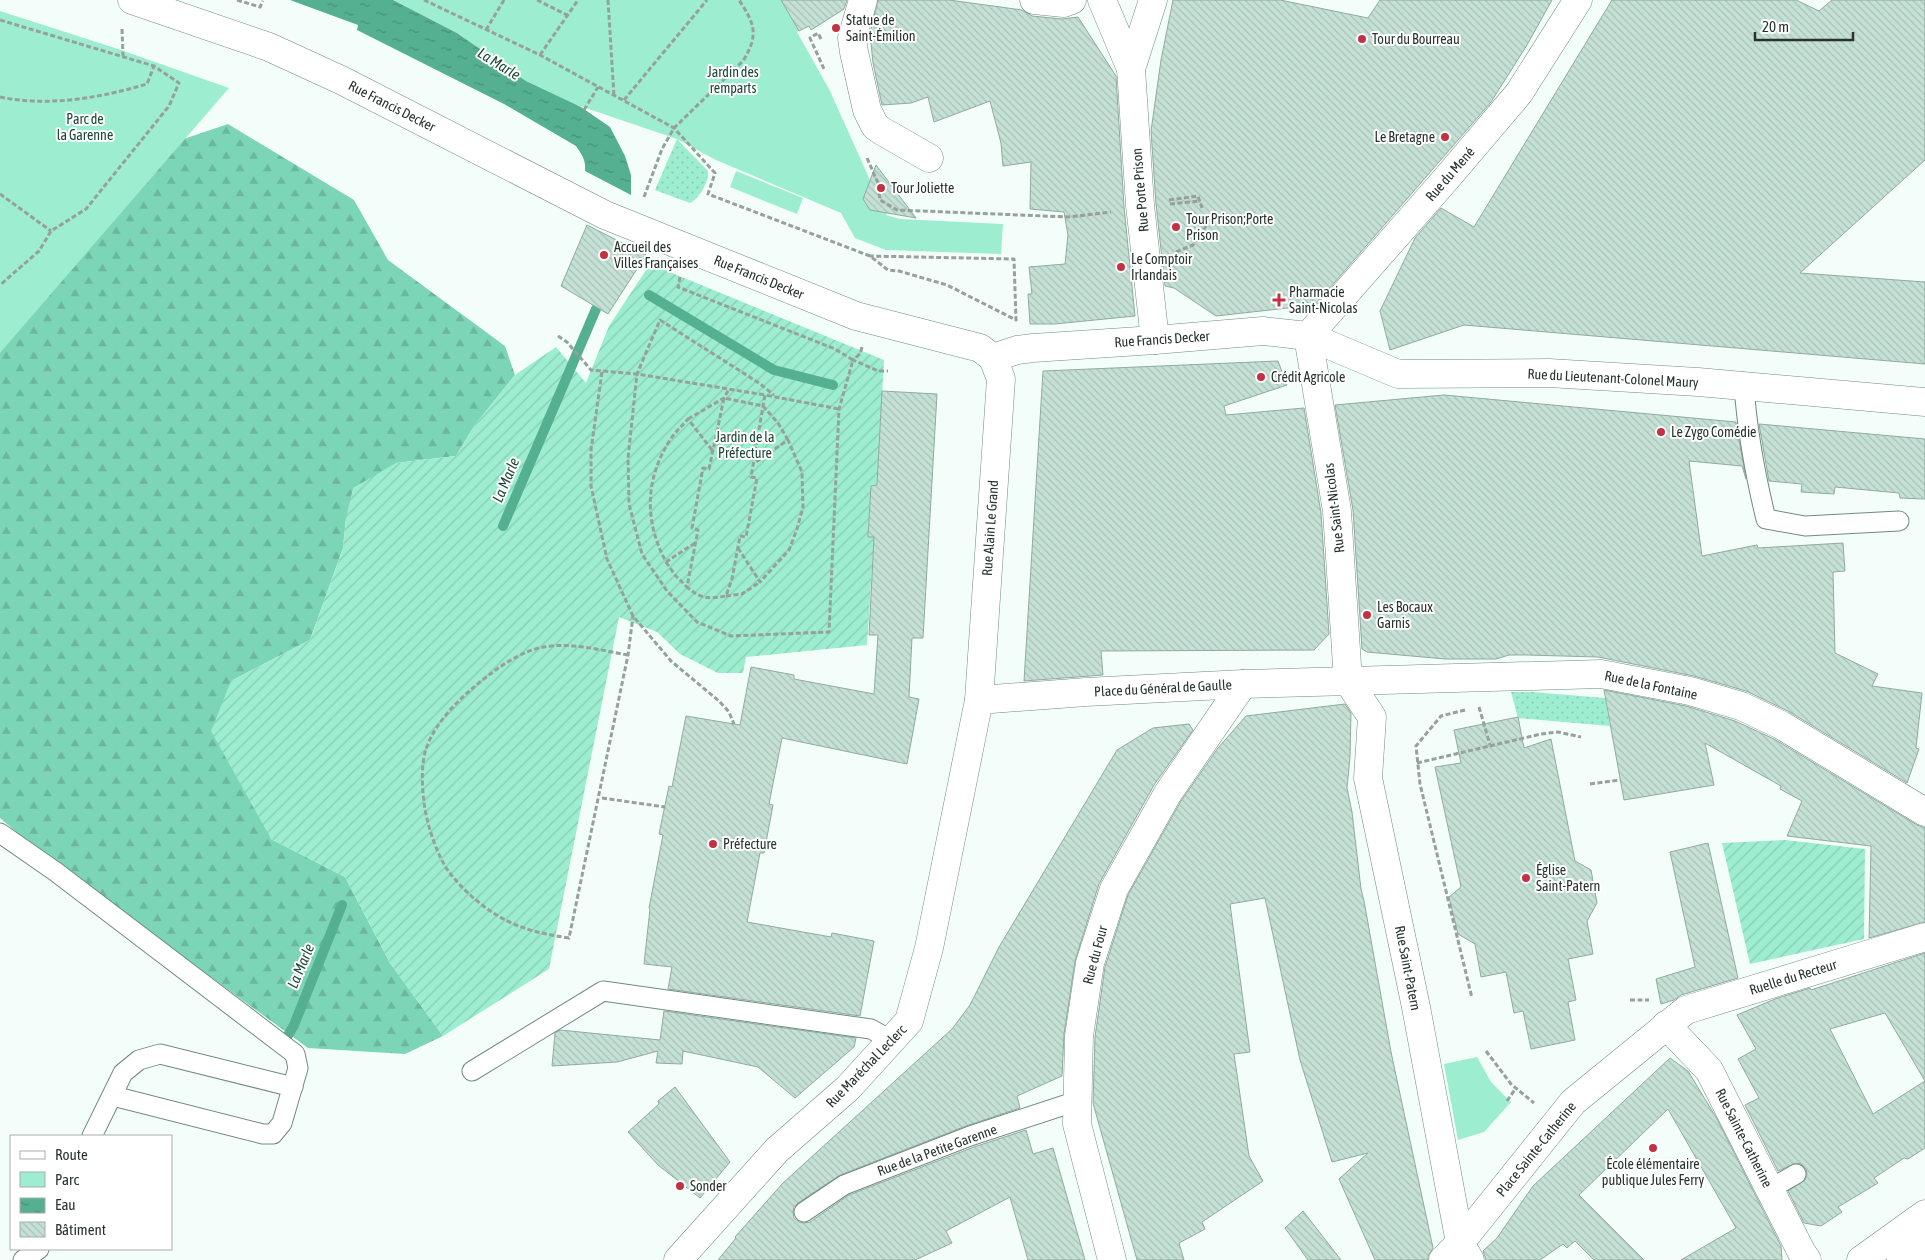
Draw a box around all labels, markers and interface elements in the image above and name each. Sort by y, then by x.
scale bar [1755,10,1852,42]
place label: Statue de Saint-Émilion [846,12,916,44]
text: 20 m [1762,18,1789,35]
marker: Statue de Saint-Émilion [830,22,842,34]
place label: Tour du Bourreau [1372,31,1460,47]
marker: Tour du Bourreau [1356,33,1368,45]
water label: La Marle [475,44,524,83]
park label: Jardin des remparts [707,64,759,96]
street label: Rue Francis Decker [346,77,439,135]
park label: Parc de la Garenne [57,111,113,143]
place label: Le Bretagne [1374,129,1435,145]
marker: Le Bretagne [1439,131,1451,143]
street label: Rue du Mené [1422,144,1478,204]
street label: Rue Porte Prison [1128,147,1152,233]
place label: Tour Joliette [891,180,954,196]
marker: Tour Joliette [875,182,887,194]
place label: Tour Prison;Porte Prison [1186,211,1273,243]
marker: Tour Prison;Porte Prison [1170,221,1182,233]
place label: Accueil des Villes Françaises [614,239,698,271]
marker: Accueil des Villes Françaises [598,249,610,261]
place label: Le Comptoir Irlandais [1131,251,1193,283]
street label: Rue Francis Decker [712,252,807,303]
marker: Le Comptoir Irlandais [1115,261,1127,273]
place label: Pharmacie Saint-Nicolas [1289,284,1357,316]
marker: Pharmacie Saint-Nicolas [1273,294,1285,306]
street label: Rue Francis Decker [1114,328,1211,350]
street label: Rue du Lieutenant-Colonel Maury [1527,366,1699,390]
place label: Crédit Agricole [1271,369,1345,385]
marker: Crédit Agricole [1255,371,1267,383]
place label: Le Zygo Comédie [1671,424,1756,440]
marker: Le Zygo Comédie [1655,426,1667,438]
park label: Jardin de la Préfecture [716,429,774,461]
water label: La Marle [489,455,523,505]
street label: Rue Saint-Nicolas [1321,462,1347,554]
street label: Rue Alain Le Grand [979,480,1001,576]
place label: Les Bocaux Garnis [1377,599,1433,631]
marker: Les Bocaux Garnis [1361,609,1373,621]
street label: Rue de la Fontaine [1603,667,1699,703]
street label: Place du Général de Gaulle [1094,676,1232,700]
place label: Préfecture [723,836,777,852]
marker: Préfecture [707,838,719,850]
place label: Église Saint-Patern [1536,862,1600,894]
marker: Église Saint-Patern [1520,872,1532,884]
street label: Rue du Four [1079,923,1111,986]
street label: Rue Saint-Patern [1392,924,1424,1012]
water label: La Marle [284,941,318,991]
street label: Ruelle du Recteur [1747,956,1839,998]
street label: Rue Maréchal Leclerc [823,1021,910,1111]
street label: Rue Sainte-Catherine [1712,1086,1776,1190]
street label: Place Sainte-Catherine [1493,1098,1579,1200]
street label: Rue de la Petite Garenne [875,1121,999,1179]
legend [10,1135,172,1250]
marker: École élémentaire publique Jules Ferry [1647,1142,1659,1154]
text: Route [55,1146,88,1163]
place label: École élémentaire publique Jules Ferry [1602,1156,1704,1188]
text: Parc [55,1171,79,1188]
place label: Sonder [690,1178,727,1194]
marker: Sonder [674,1180,686,1192]
text: Eau [55,1196,76,1213]
text: Bâtiment [55,1221,106,1238]

